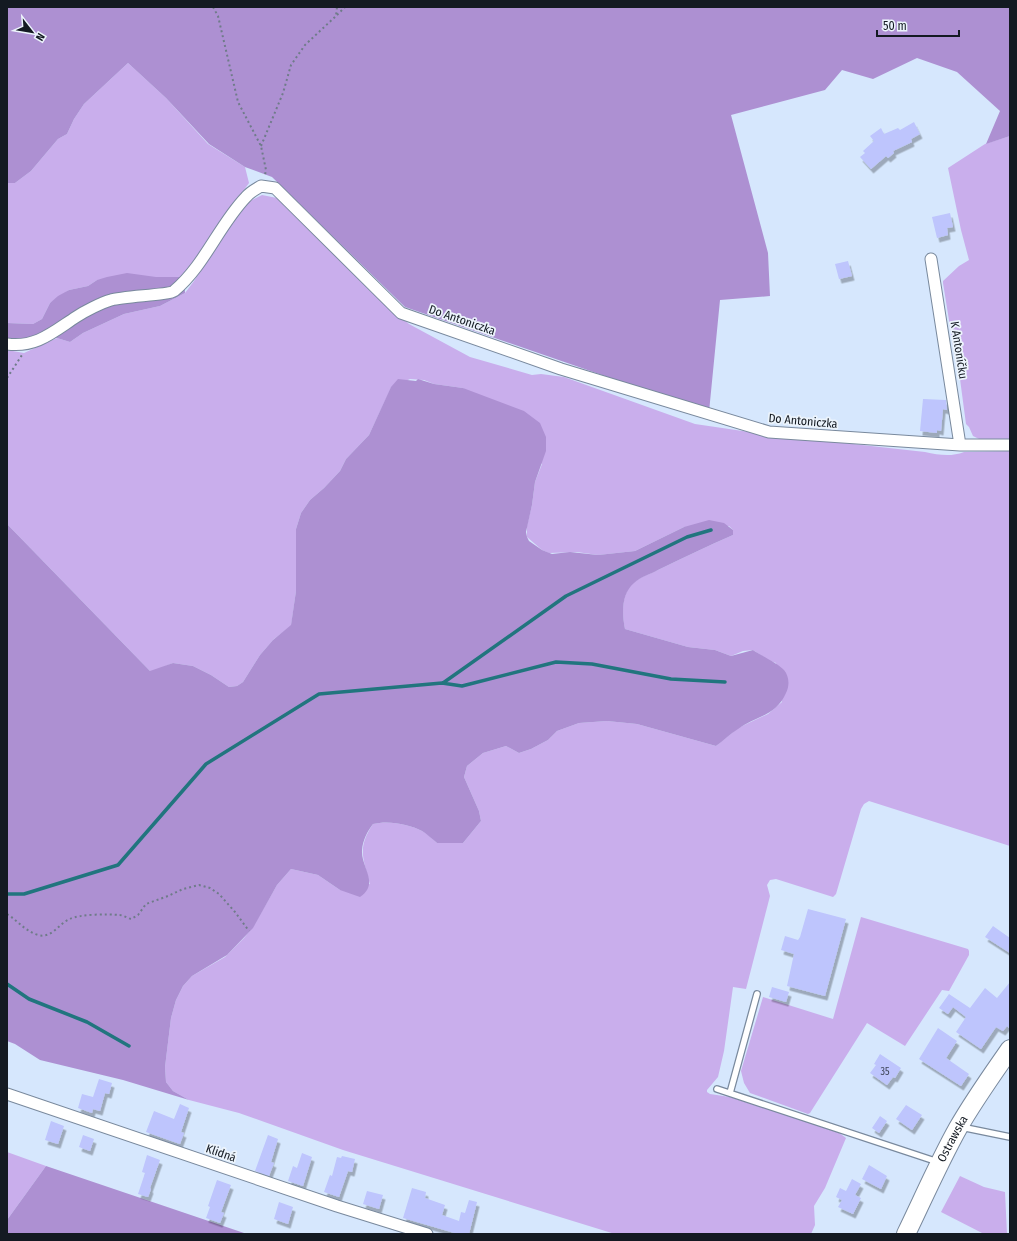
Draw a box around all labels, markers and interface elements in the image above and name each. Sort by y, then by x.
north arrow [12,12,52,52]
scale bar [877,12,959,38]
text: 50 m [883,19,907,33]
text: N [33,31,47,43]
street label: Do Antoniczka [427,302,497,338]
street label: K Antoníčku [948,320,970,380]
street label: Do Antoniczka [768,411,838,431]
house number: 35 [880,1066,890,1078]
street label: Ostrawska [934,1113,971,1164]
street label: Klidná [204,1141,238,1165]

